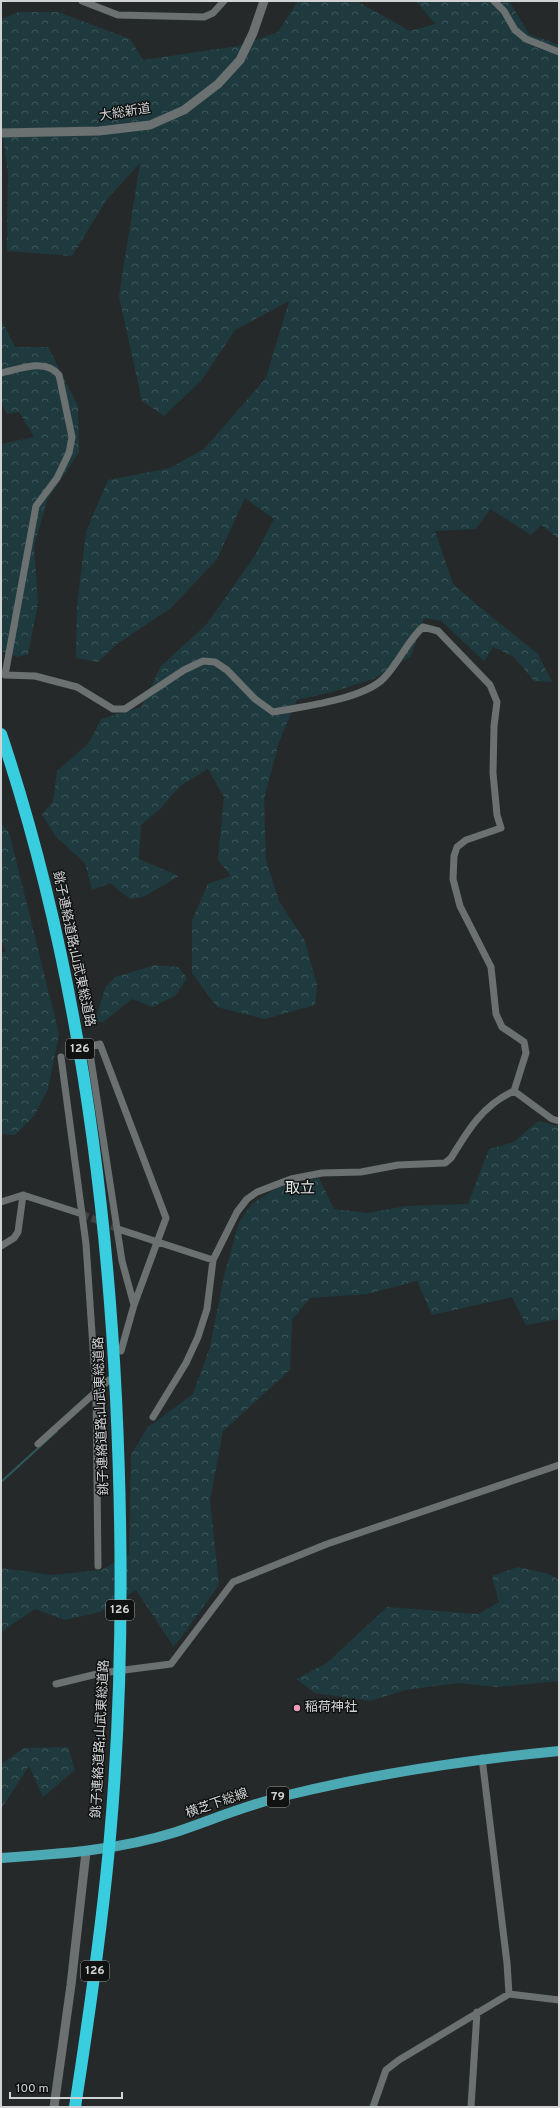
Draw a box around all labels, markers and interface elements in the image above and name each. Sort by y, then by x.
street label: 大総新道 [98,101,152,125]
street label: 銚子連絡道路;山武東総道路 [49,869,98,1028]
road number: 126 [66,1039,94,1059]
district label: 取立 [285,1180,315,1199]
street label: 銚子連絡道路;山武東総道路 [90,1336,113,1496]
road number: 126 [106,1600,134,1620]
street label: 銚子連絡道路;山武東総道路 [88,1659,113,1819]
place label: 稲荷神社 [305,1700,357,1716]
marker: 稲荷神社 [292,1703,302,1713]
street label: 横芝下総線 [183,1785,250,1822]
road number: 79 [267,1787,289,1807]
road number: 126 [81,1961,109,1981]
scale bar [10,2074,122,2100]
text: 100 m [16,2081,49,2097]

